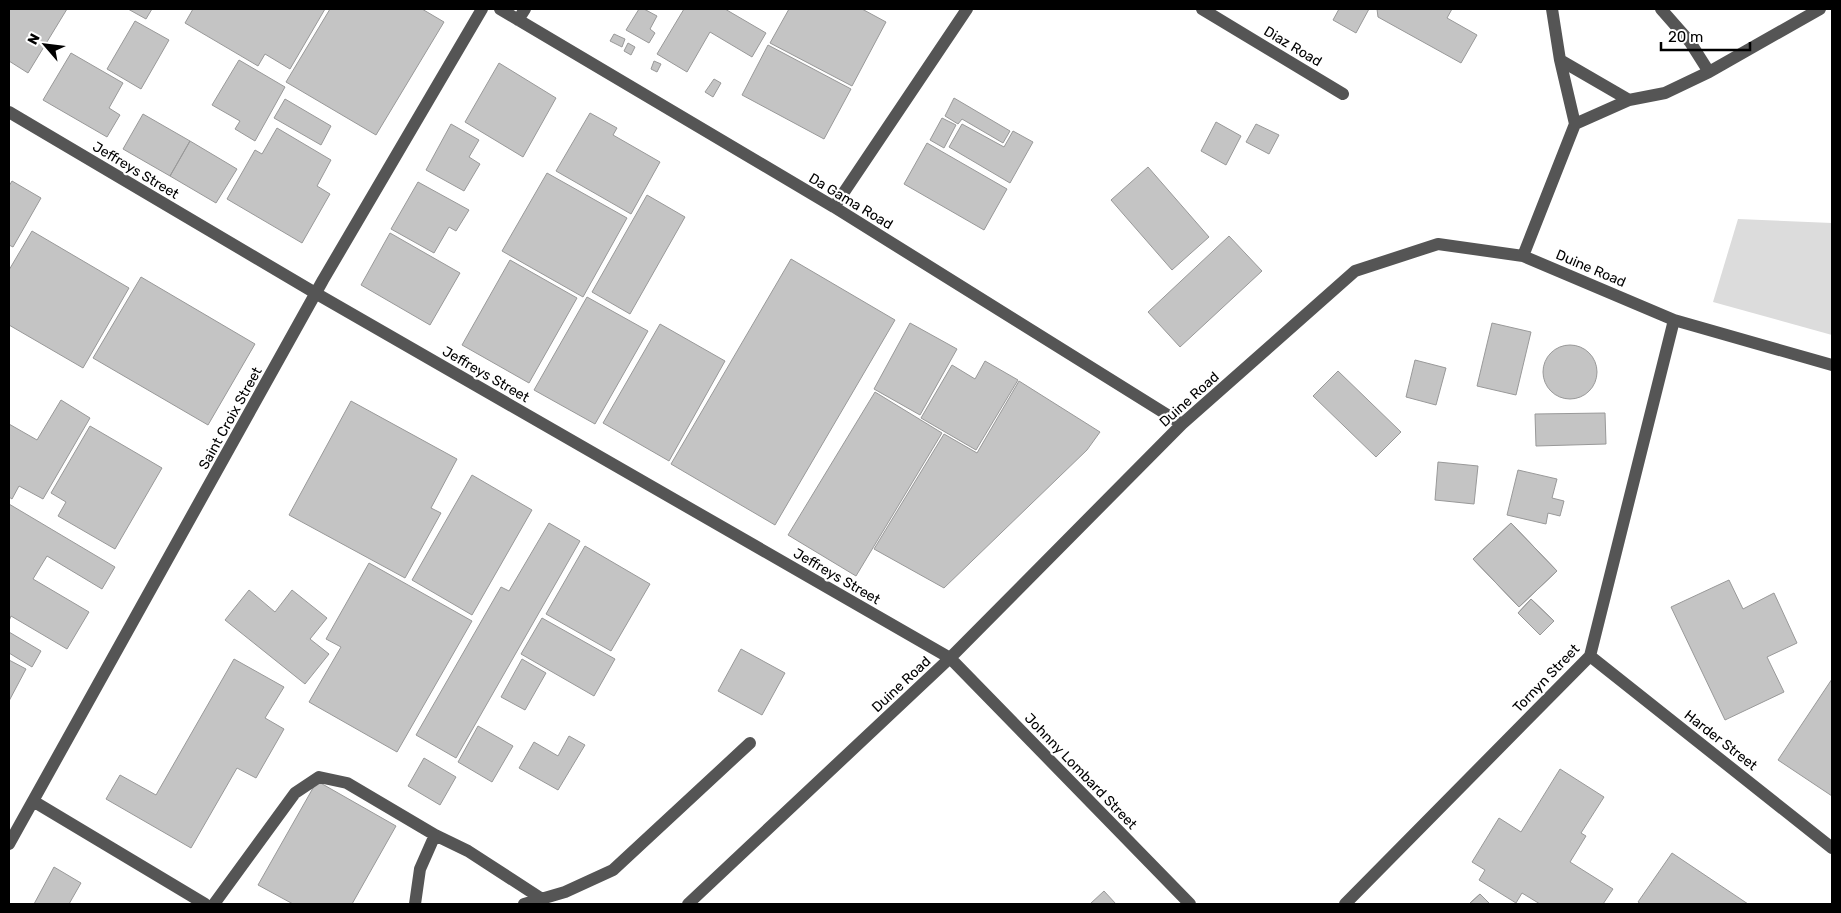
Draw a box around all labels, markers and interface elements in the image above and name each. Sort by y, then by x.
north arrow [20,20,70,70]
scale bar [1661,20,1750,52]
street label: Diaz Road [1261,23,1325,70]
text: 20 m [1668,28,1703,46]
text: N [24,31,44,48]
street label: Jeffreys Street [90,138,182,203]
street label: Da Gama Road [806,170,896,233]
street label: Duine Road [1553,246,1628,291]
street label: Jeffreys Street [439,343,533,406]
street label: Saint Croix Street [195,364,266,472]
street label: Duine Road [1156,368,1223,431]
street label: Jeffreys Street [790,545,884,608]
street label: Tornyn Street [1510,640,1584,716]
street label: Duine Road [868,653,934,716]
street label: Harder Street [1681,707,1761,774]
street label: Johnny Lombard Street [1021,710,1141,833]

